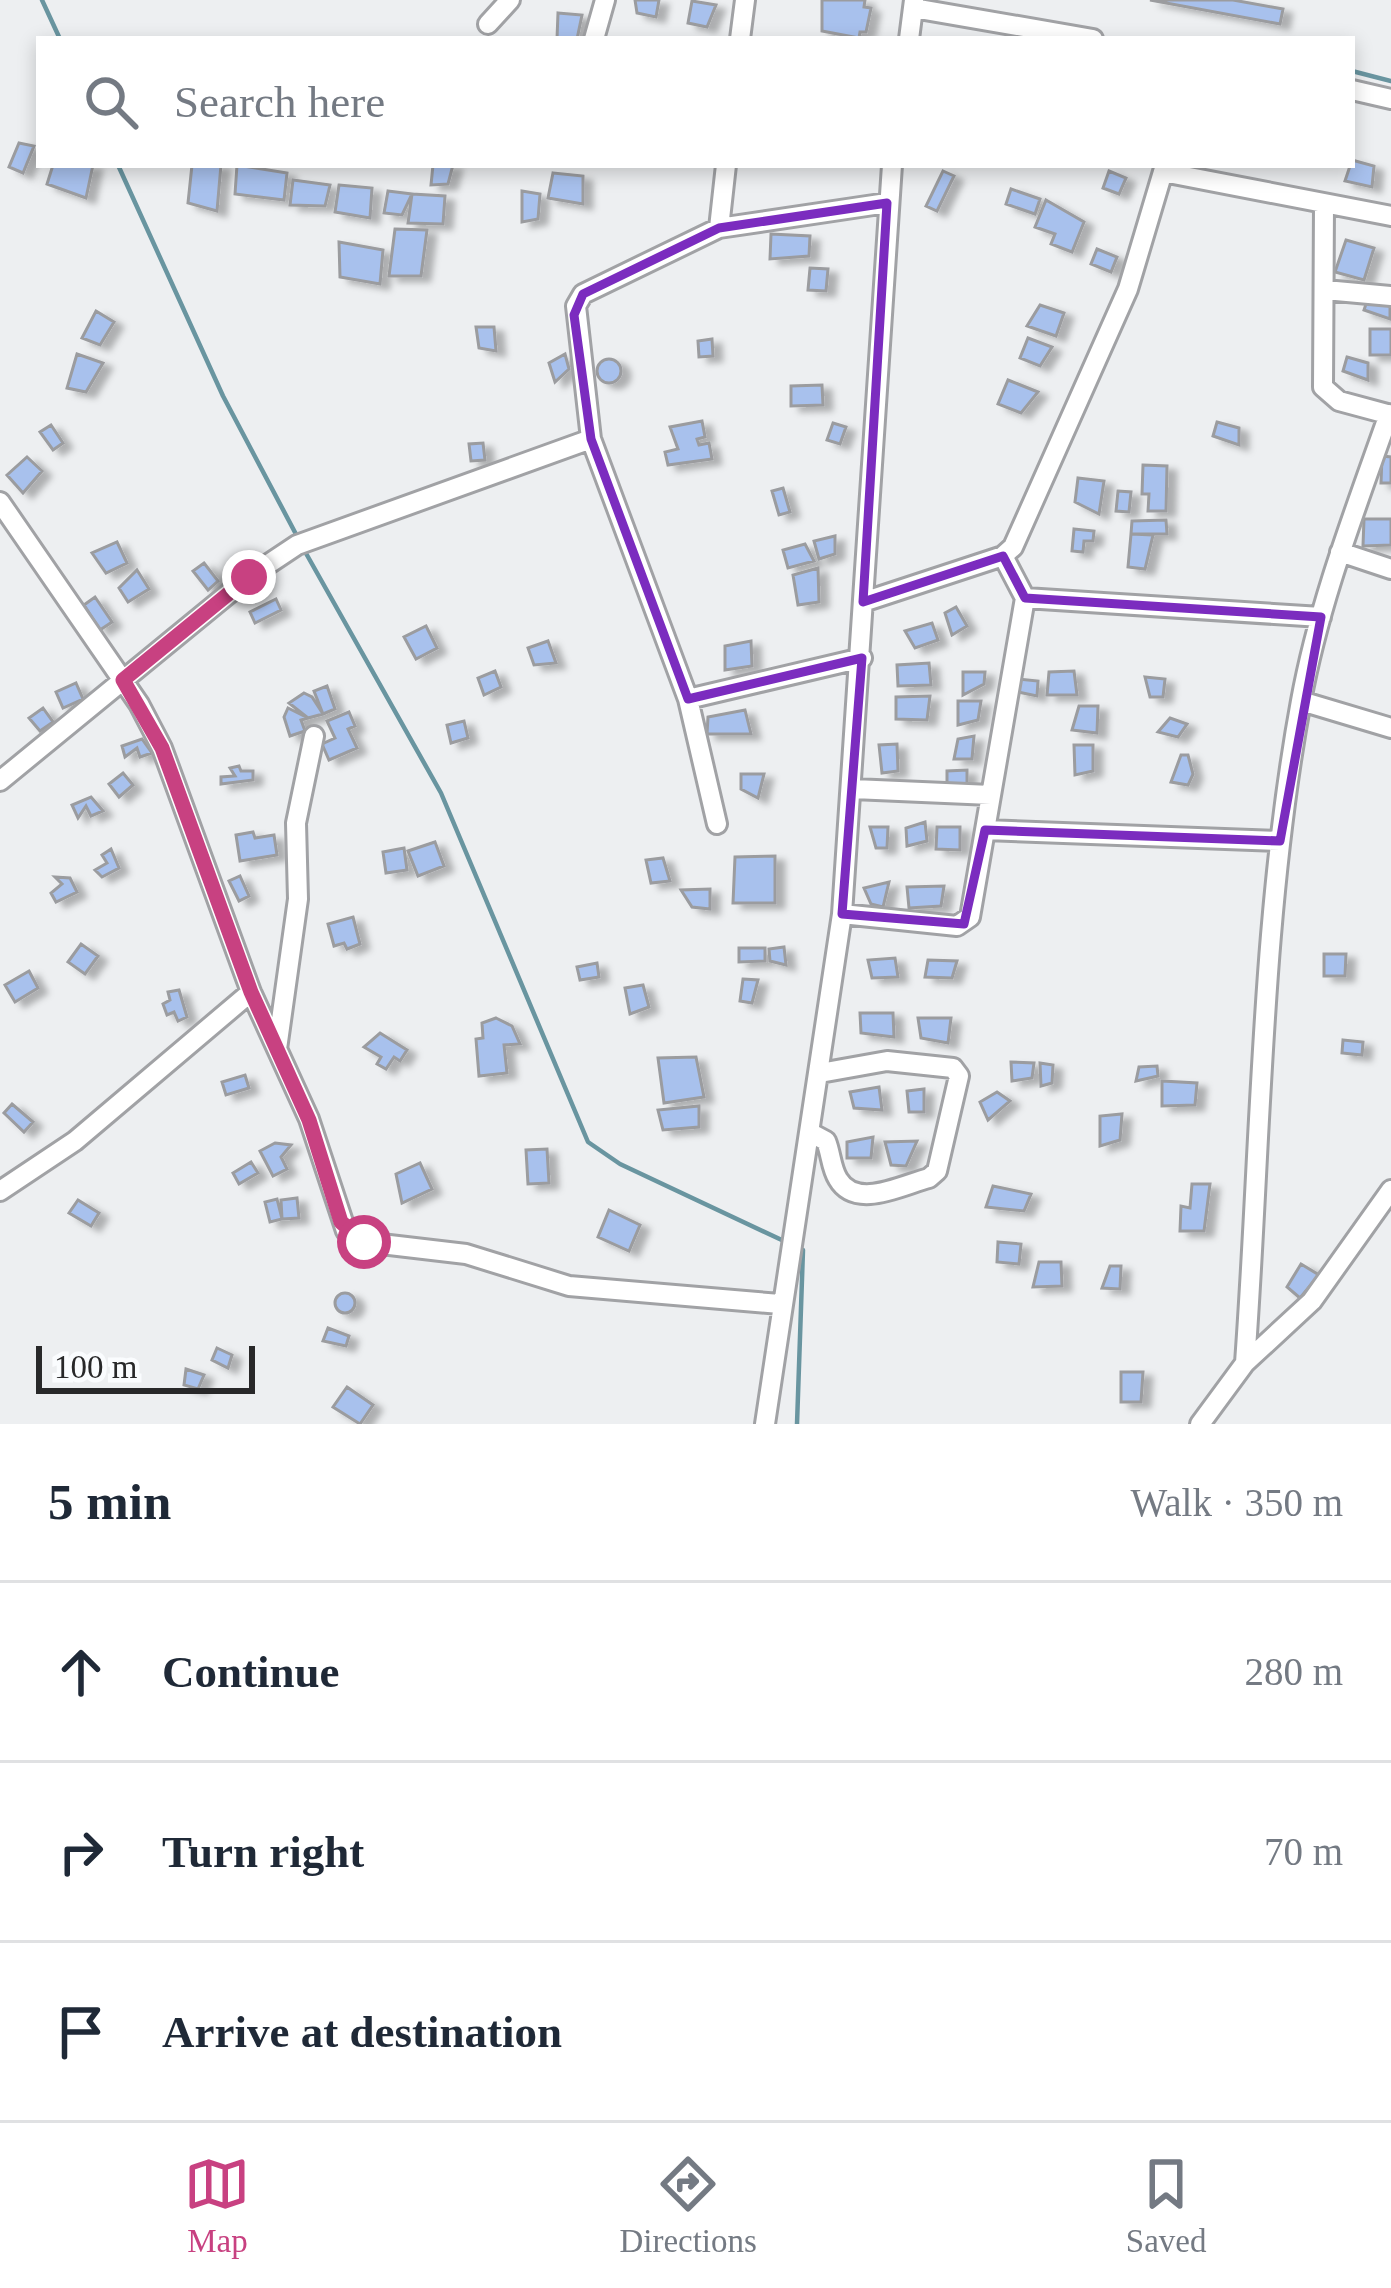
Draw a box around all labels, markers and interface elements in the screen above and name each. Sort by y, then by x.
search box [36,36,1355,168]
icon: search [78,69,144,135]
text: Search here [174,77,385,127]
route end [222,550,276,604]
route start [337,1215,391,1269]
scale bar [36,1340,255,1393]
text: 100 m [54,1349,137,1385]
text: 5 min [48,1474,171,1530]
text: Walk · 350 m [1131,1481,1343,1524]
icon: ahead [48,1639,114,1705]
text: Continue [162,1647,340,1697]
text: 280 m [1244,1650,1343,1693]
icon: right [48,1819,114,1885]
text: Turn right [162,1827,364,1877]
text: 70 m [1264,1830,1343,1873]
icon: arrive [48,1999,114,2065]
text: Arrive at destination [162,2007,562,2057]
tab: Map [184,2151,250,2260]
tab: Directions [619,2151,757,2260]
tab: Saved [1126,2151,1207,2260]

